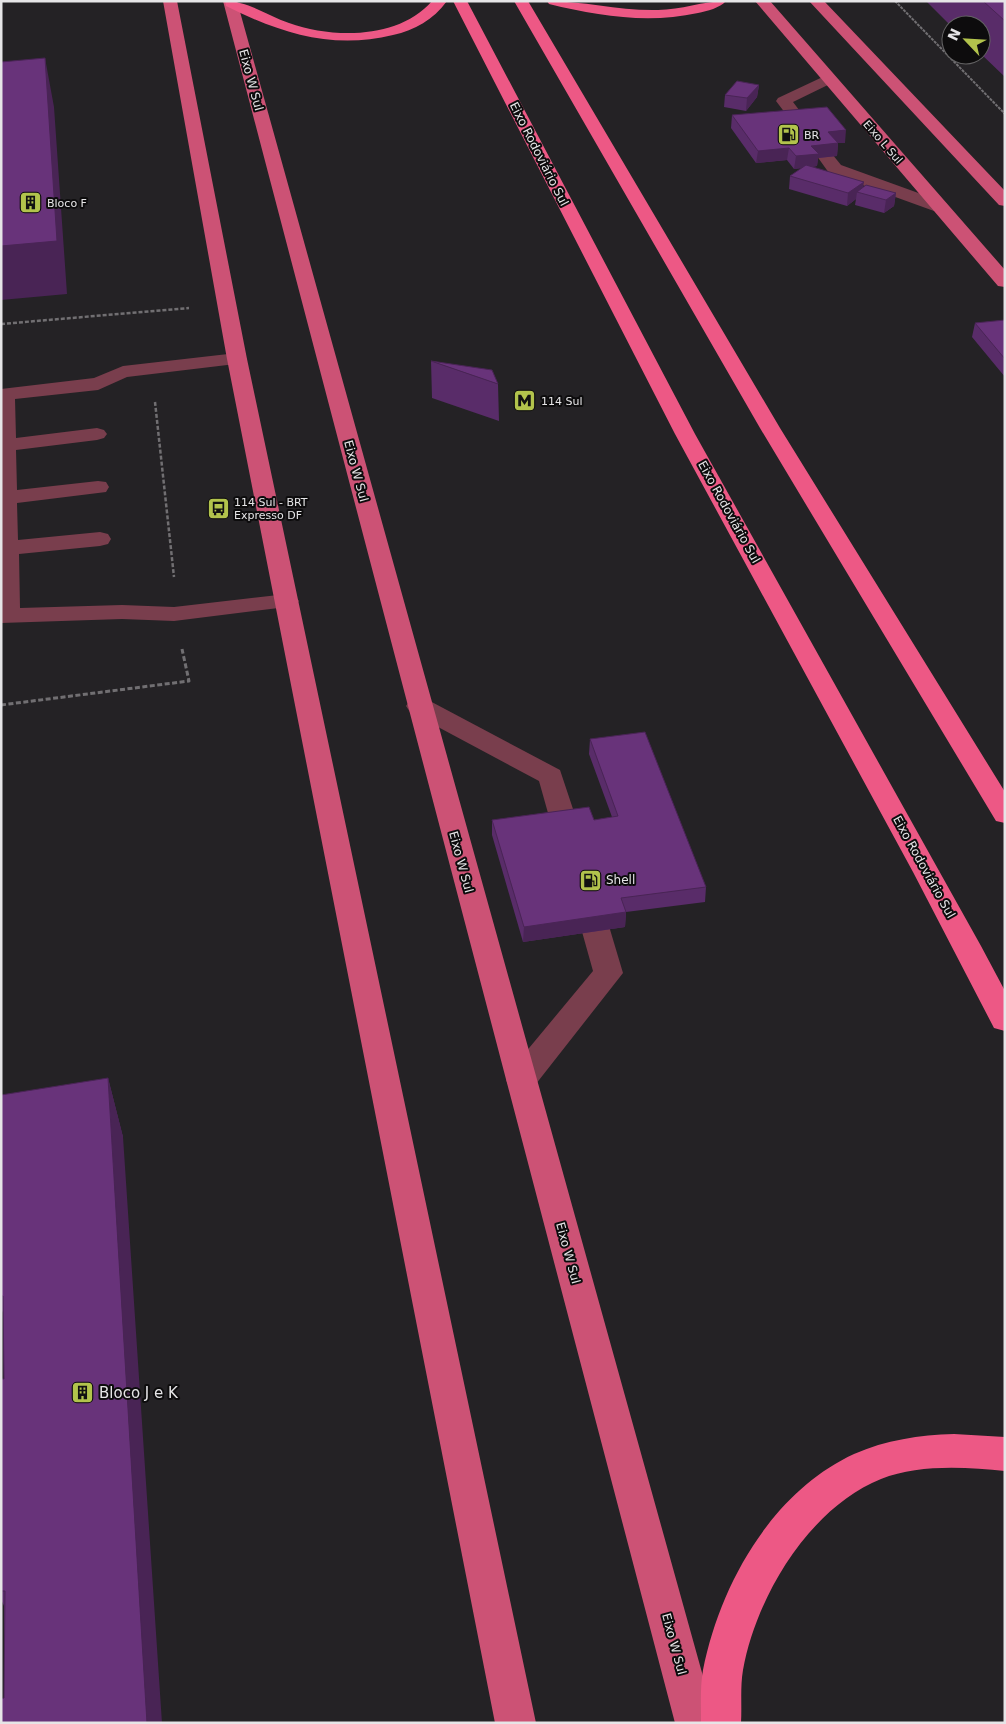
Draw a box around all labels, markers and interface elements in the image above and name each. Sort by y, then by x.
north arrow [941,15,991,65]
text: N [944,26,964,43]
street label: Eixo W Sul [236,48,266,112]
street label: Eixo Rodoviário Sul [507,100,571,208]
street label: Eixo L Sul [860,118,905,167]
fuel station icon: BR [776,123,800,147]
place label: BR [804,129,820,142]
building icon: Bloco F [19,191,43,215]
place label: Bloco F [47,197,87,210]
metro station icon: 114 Sul [513,389,537,413]
place label: 114 Sul [541,395,583,408]
street label: Eixo W Sul [341,439,371,503]
street label: Eixo Rodoviário Sul [695,458,763,566]
bus stop icon: 114 Sul - BRT Expresso DF [206,496,230,520]
place label: 114 Sul - BRT Expresso DF [234,496,308,522]
street label: Eixo Rodoviário Sul [890,813,958,921]
street label: Eixo W Sul [446,830,476,894]
fuel station icon: Shell [578,868,602,892]
place label: Shell [606,873,635,887]
street label: Eixo W Sul [553,1221,583,1285]
building icon: Bloco J e K [71,1381,95,1405]
place label: Bloco J e K [99,1384,179,1402]
street label: Eixo W Sul [659,1612,689,1676]

